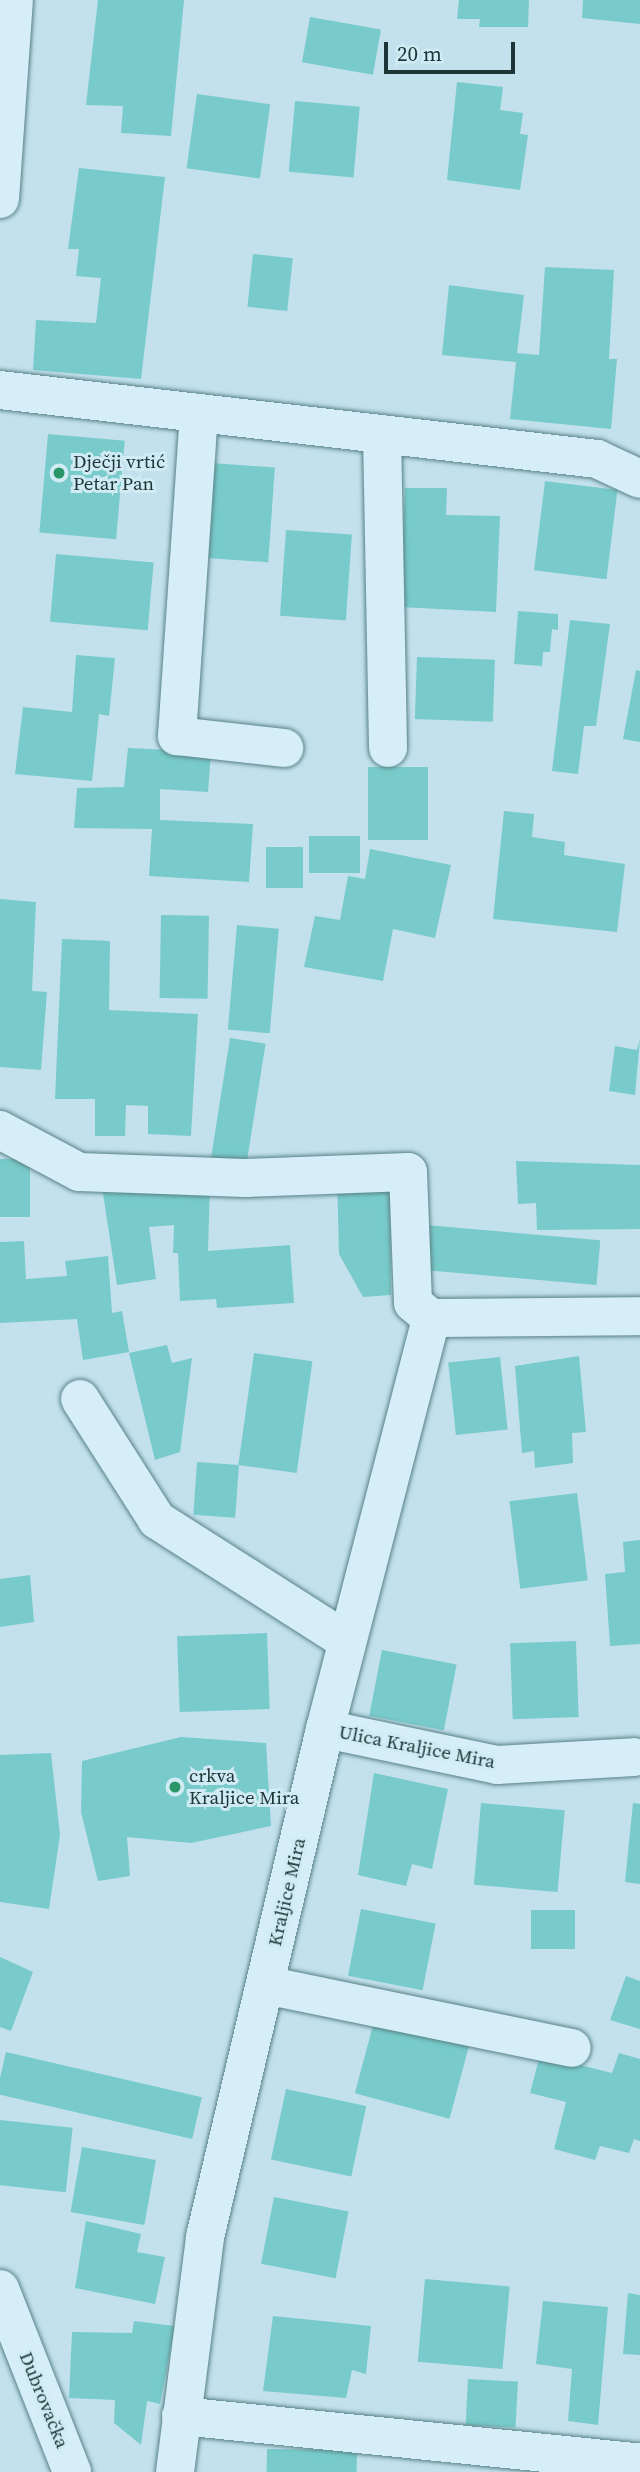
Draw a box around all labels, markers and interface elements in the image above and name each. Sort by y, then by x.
scale bar [388,28,519,72]
text: 20 m [397,39,442,68]
place label: Dječji vrtić Petar Pan [73,451,165,495]
marker: Dječji vrtić Petar Pan [51,465,67,481]
street label: Ulica Kraljice Mira [337,1721,497,1773]
place label: crkva Kraljice Mira [189,1765,299,1809]
marker: crkva Kraljice Mira [167,1779,183,1795]
street label: Kraljice Mira [263,1836,311,1948]
street label: Dubrovačka [14,2348,74,2452]

